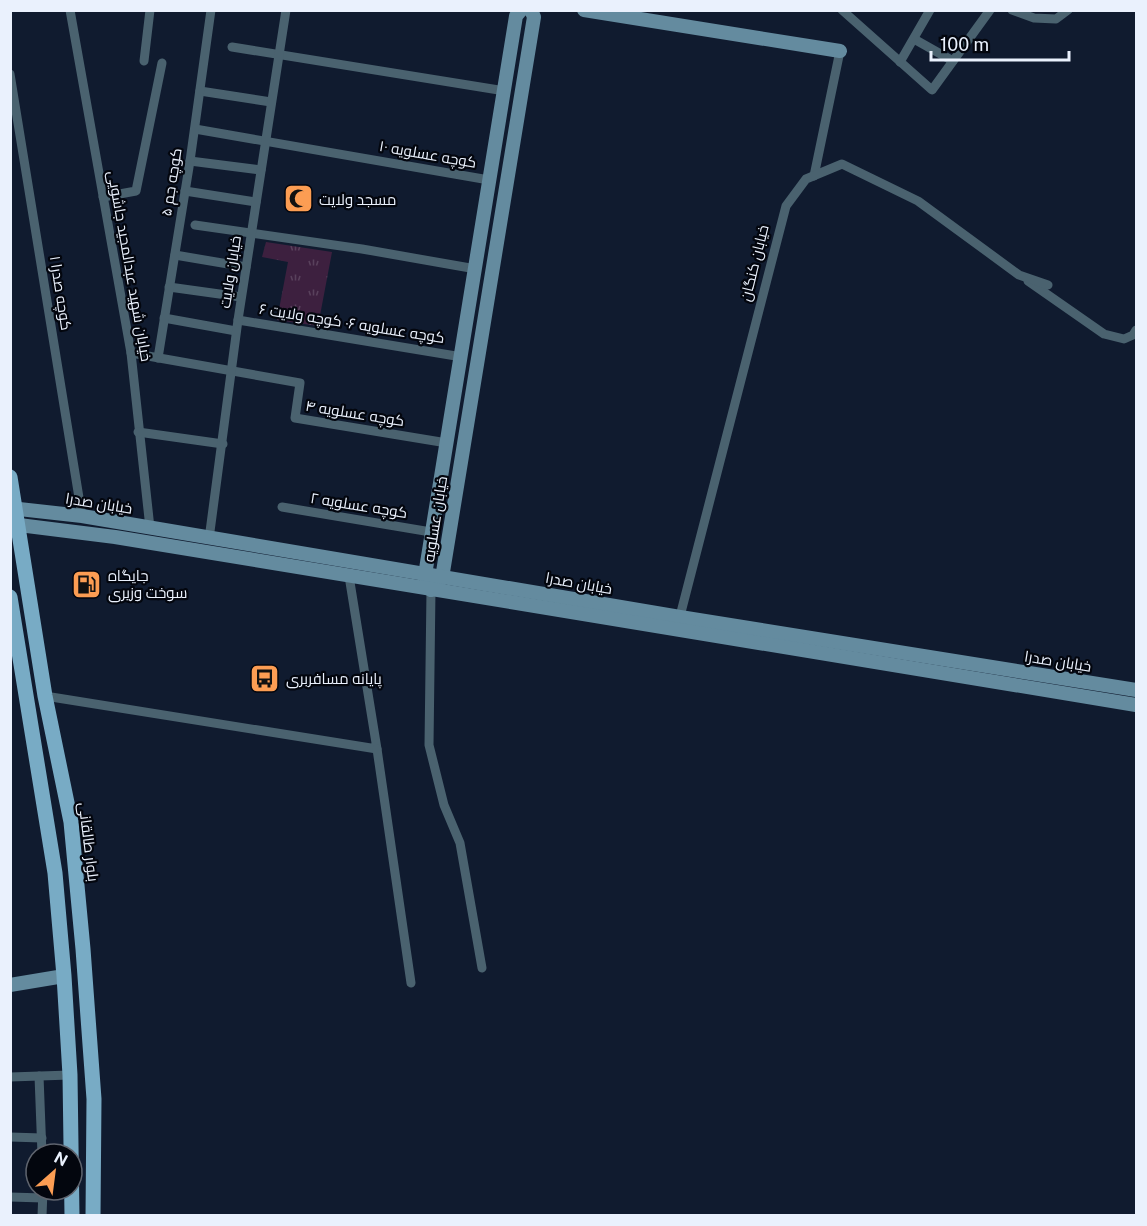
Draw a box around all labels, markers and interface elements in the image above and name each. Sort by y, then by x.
scale bar [931,24,1069,62]
text: 100 m [940,34,989,55]
street label: کوچه عسلویه ۱۰ [378,137,478,173]
street label: کوچه جم ۵ [157,147,187,218]
street label: خیابان شهید عبدالمجید جاشویی [103,169,155,363]
mosque icon: مسجد ولایت [282,183,314,215]
place label: مسجد ولایت [319,191,396,209]
street label: خیابان کنگان [736,223,774,303]
street label: خیابان ولایت [216,234,246,310]
street label: کوچه صدرا ۱ [45,254,75,332]
street label: کوچه عسلویه ۶- کوچه ولایت ۶ [258,300,446,348]
street label: کوچه عسلویه ۴ [304,397,406,431]
street label: خیابان عسلویه [420,475,452,564]
street label: خیابان صدرا [64,489,134,519]
street label: کوچه عسلویه ۲ [309,489,409,523]
place label: جایگاه سوخت وزیری [108,567,187,603]
fuel station icon: جایگاه سوخت وزیری [71,568,103,600]
street label: خیابان صدرا [544,569,614,599]
street label: خیابان صدرا [1023,647,1093,677]
bus stop icon: پایانه مسافربری [249,662,281,694]
place label: پایانه مسافربری [286,670,382,689]
street label: بلوار طالقانی [74,801,102,883]
north arrow [24,1142,84,1202]
text: N [51,1148,71,1171]

